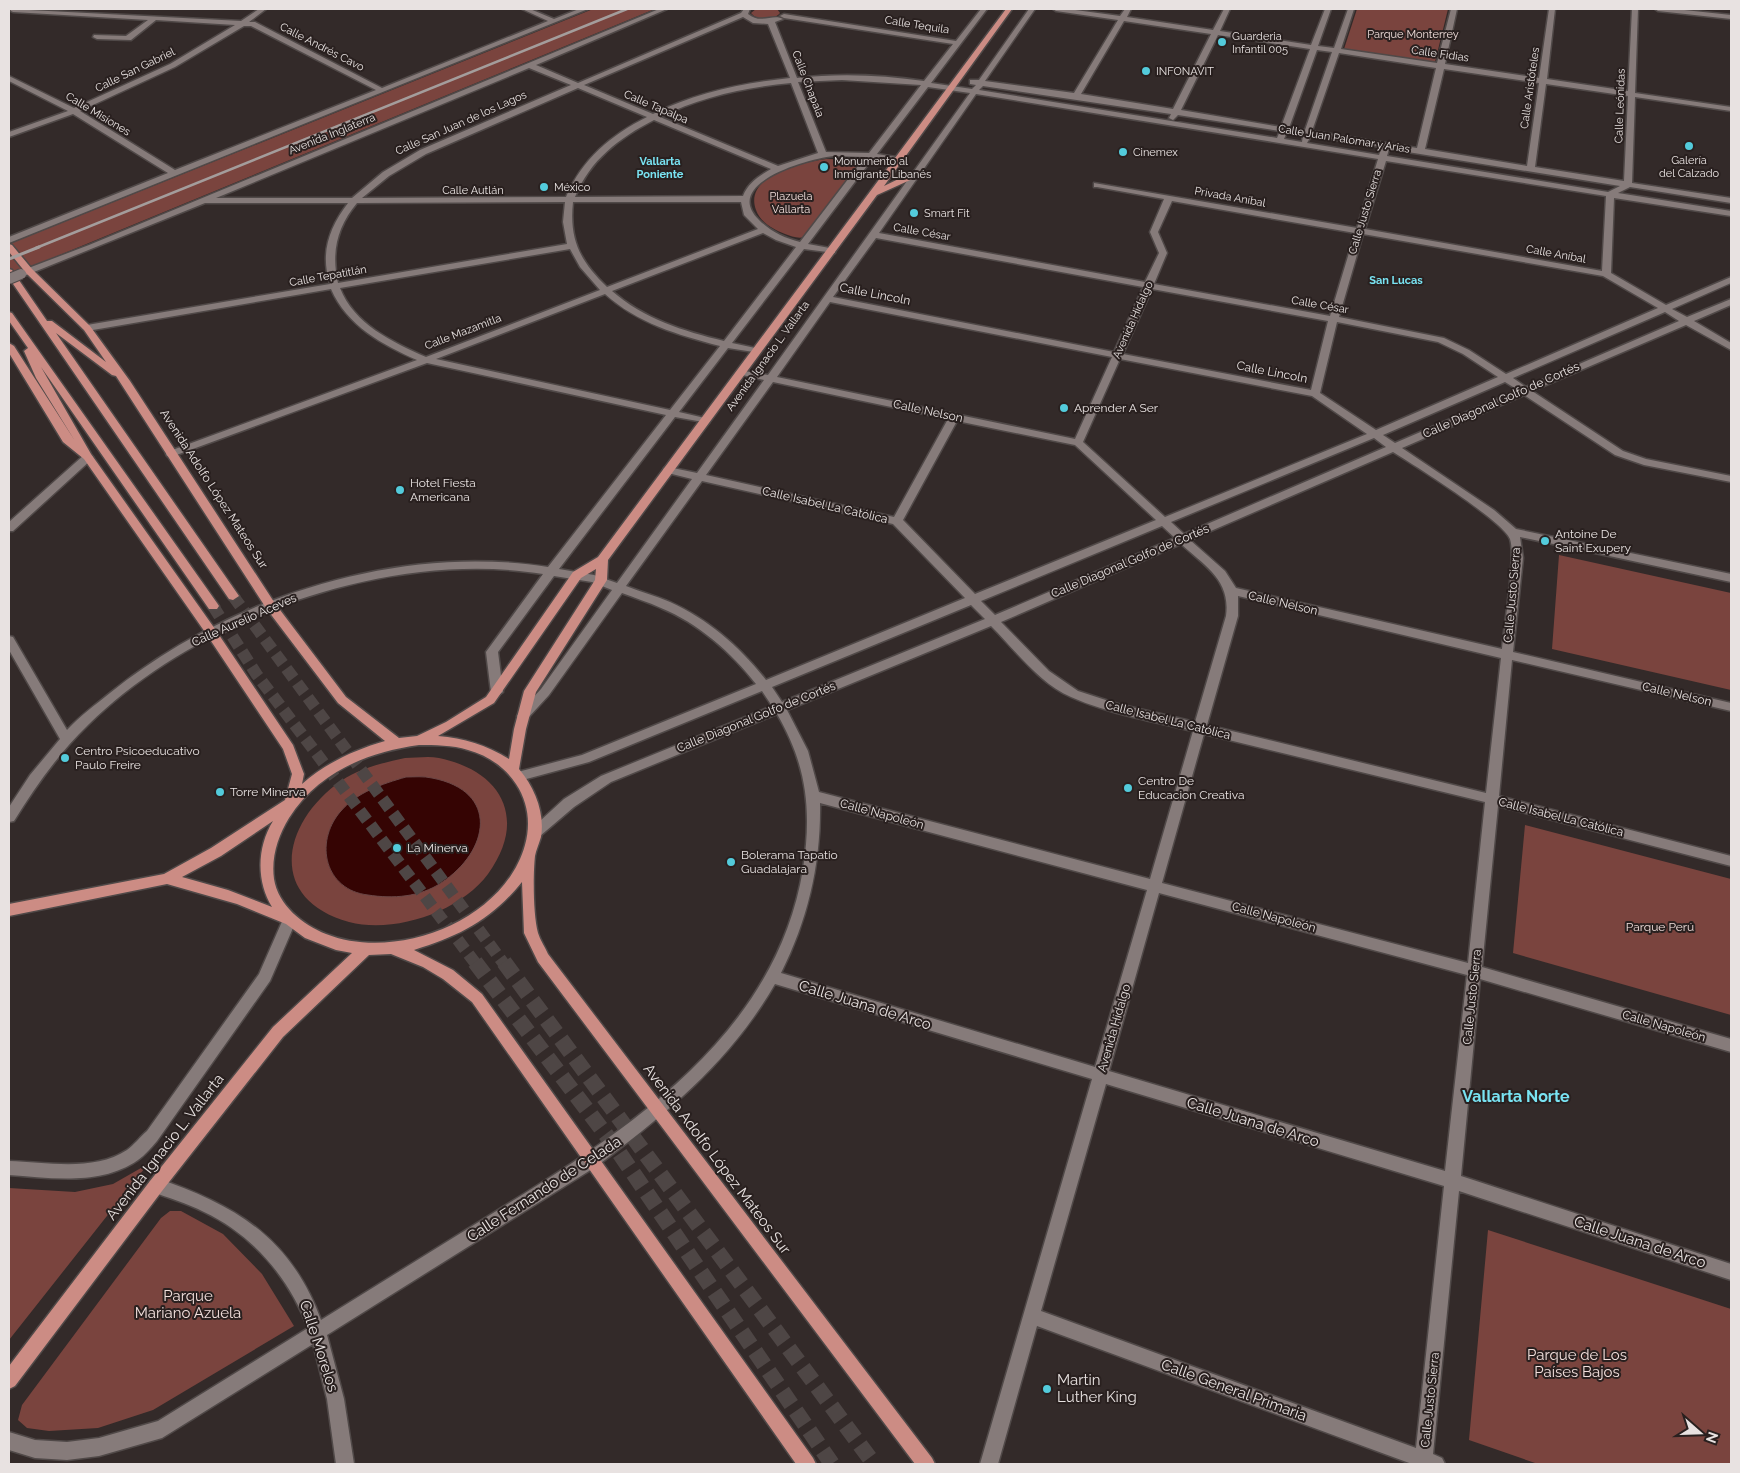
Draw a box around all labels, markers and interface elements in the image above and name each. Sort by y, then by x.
street label: Calle Tequila [884,13,950,37]
street label: Calle Andrés Cavo [278,20,367,74]
park label: Parque Monterrey [1367,28,1459,41]
place label: Guarderia Infantil 005 [1232,30,1288,56]
marker: Guarderia Infantil 005 [1216,36,1228,48]
street label: Calle Fidias [1410,44,1470,64]
street label: Calle San Gabriel [93,45,177,95]
street label: Calle Aristóteles [1518,46,1542,130]
street label: Calle Chapala [789,49,827,119]
marker: INFONAVIT [1140,65,1152,77]
place label: INFONAVIT [1156,65,1214,78]
street label: Calle Leónidas [1612,68,1628,144]
street label: Calle San Juan de los Lagos [393,88,529,158]
street label: Calle Tapalpa [622,88,690,126]
street label: Calle Misiones [63,90,133,138]
street label: Avenida Inglaterra [287,111,377,157]
street label: Calle Juan Palomar y Arias [1277,122,1411,156]
marker: Galería del Calzado [1683,140,1695,152]
marker: Cinemex [1117,146,1129,158]
place label: Cinemex [1133,146,1178,159]
place label: Galería del Calzado [1659,154,1719,180]
district label: Vallarta Poniente [637,155,684,181]
place label: Monumento al Inmigrante Libanés [834,155,931,181]
marker: Monumento al Inmigrante Libanés [818,161,830,173]
street label: Calle Justo Sierra [1346,168,1384,256]
marker: México [538,181,550,193]
place label: México [554,181,591,194]
street label: Calle Autlán [442,184,504,197]
street label: Privada Aníbal [1193,184,1267,210]
park label: Plazuela Vallarta [769,190,813,216]
marker: Smart Fit [908,207,920,219]
place label: Smart Fit [924,207,970,220]
street label: Calle César [892,221,952,243]
street label: Calle Aníbal [1525,242,1587,266]
street label: Calle Tepatitlán [288,263,368,289]
district label: San Lucas [1369,274,1423,287]
street label: Avenida Hidalgo [1110,279,1156,361]
street label: Calle Lincoln [838,280,912,308]
street label: Calle César [1290,294,1350,316]
street label: Avenida Ignacio L. Vallarta [724,299,812,413]
street label: Calle Mazamitla [423,311,503,353]
street label: Calle Lincoln [1235,358,1309,386]
street label: Calle Diagonal Golfo de Cortés [1420,359,1582,441]
street label: Calle Nelson [892,397,964,425]
place label: Aprender A Ser [1074,401,1159,415]
marker: Aprender A Ser [1058,402,1070,414]
street label: Avenida Adolfo López Mateos Sur [157,407,271,572]
place label: Hotel Fiesta Americana [410,476,476,504]
marker: Hotel Fiesta Americana [394,484,406,496]
street label: Calle Isabel La Católica [761,484,889,526]
street label: Calle Diagonal Golfo de Cortés [1049,521,1211,601]
place label: Antoine De Saint Exupery [1555,527,1632,555]
marker: Antoine De Saint Exupery [1539,535,1551,547]
street label: Calle Justo Sierra [1501,547,1523,643]
street label: Calle Nelson [1247,588,1319,618]
street label: Calle Aurelio Aceves [189,590,299,649]
street label: Calle Diagonal Golfo de Cortés [675,679,838,755]
street label: Calle Nelson [1641,679,1713,709]
street label: Calle Isabel La Católica [1104,698,1232,742]
place label: Centro Psicoeducativo Paulo Freire [75,744,200,772]
marker: Centro Psicoeducativo Paulo Freire [59,752,71,764]
place label: Centro De Educacion Creativa [1138,774,1244,802]
marker: Centro De Educacion Creativa [1122,782,1134,794]
place label: Torre Minerva [230,785,306,799]
marker: Torre Minerva [214,786,226,798]
street label: Calle Isabel La Católica [1497,795,1625,839]
street label: Calle Napoleón [839,796,925,832]
place label: La Minerva [407,841,468,855]
marker: La Minerva [391,842,403,854]
place label: Bolerama Tapatio Guadalajara [741,848,838,876]
marker: Bolerama Tapatio Guadalajara [725,856,737,868]
street label: Calle Napoleón [1231,899,1317,935]
park label: Parque Perú [1626,920,1694,934]
street label: Calle Justo Sierra [1460,949,1484,1045]
street label: Calle Juana de Arco [797,976,933,1034]
street label: Avenida Hidalgo [1095,982,1133,1074]
street label: Calle Napoleón [1621,1007,1707,1045]
street label: Avenida Adolfo López Mateos Sur [640,1060,795,1258]
street label: Avenida Ignacio L. Vallarta [102,1070,228,1224]
district label: Vallarta Norte [1462,1087,1570,1106]
street label: Calle Juana de Arco [1185,1093,1321,1151]
street label: Calle Fernando de Celada [464,1132,624,1246]
street label: Calle Juana de Arco [1572,1212,1708,1272]
park label: Parque Mariano Azuela [135,1287,241,1322]
street label: Calle Morelos [296,1298,342,1394]
park label: Parque de Los Países Bajos [1527,1346,1627,1381]
street label: Calle Justo Sierra [1418,1352,1442,1448]
street label: Calle General Primaria [1159,1355,1309,1425]
place label: Martin Luther King [1057,1371,1137,1406]
marker: Martin Luther King [1041,1383,1053,1395]
north arrow [1675,1408,1725,1458]
text: N [1703,1430,1722,1445]

